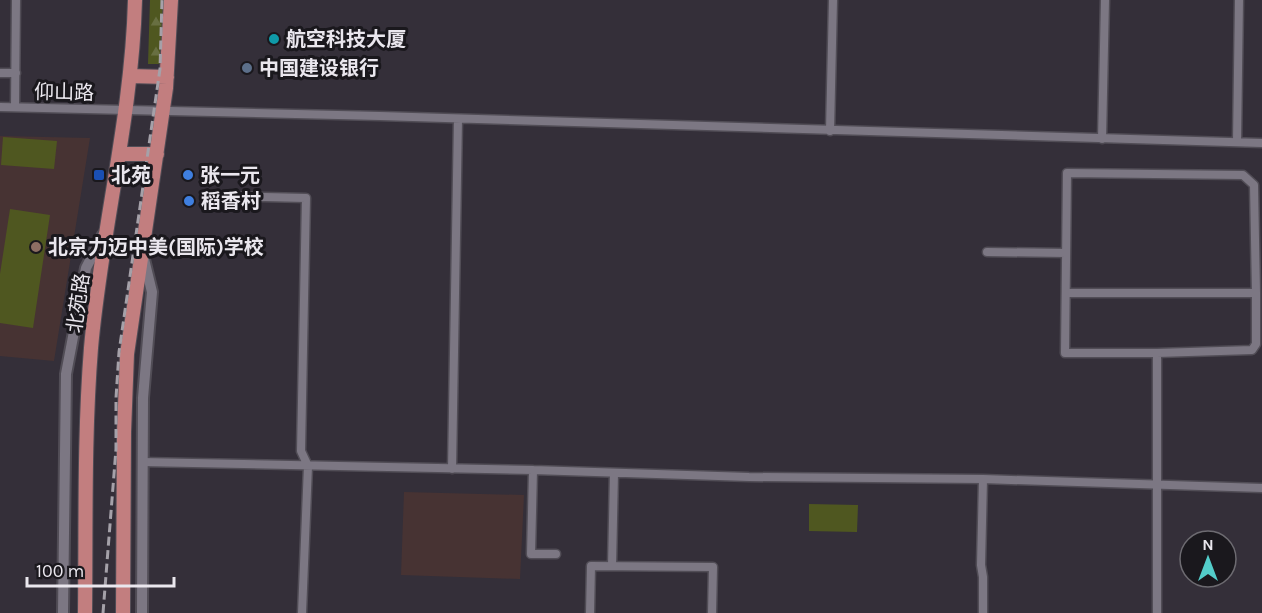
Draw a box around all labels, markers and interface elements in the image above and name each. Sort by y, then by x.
place label: 航空科技大厦 [286,28,406,51]
marker: 航空科技大厦 [267,32,281,46]
place label: 中国建设银行 [259,57,379,80]
marker: 中国建设银行 [240,61,254,75]
street label: 仰山路 [34,80,94,105]
place label: 北苑 [111,164,151,187]
place label: 张一元 [200,164,260,187]
marker: 北苑 [92,168,106,182]
marker: 张一元 [181,168,195,182]
place label: 稻香村 [201,190,261,213]
marker: 稻香村 [182,194,196,208]
place label: 北京力迈中美(国际)学校 [48,236,264,259]
marker: 北京力迈中美(国际)学校 [29,240,43,254]
street label: 北苑路 [63,272,94,334]
north arrow [1178,529,1238,589]
text: N [1202,535,1214,554]
scale bar [27,550,174,588]
text: 100 m [36,560,84,582]

